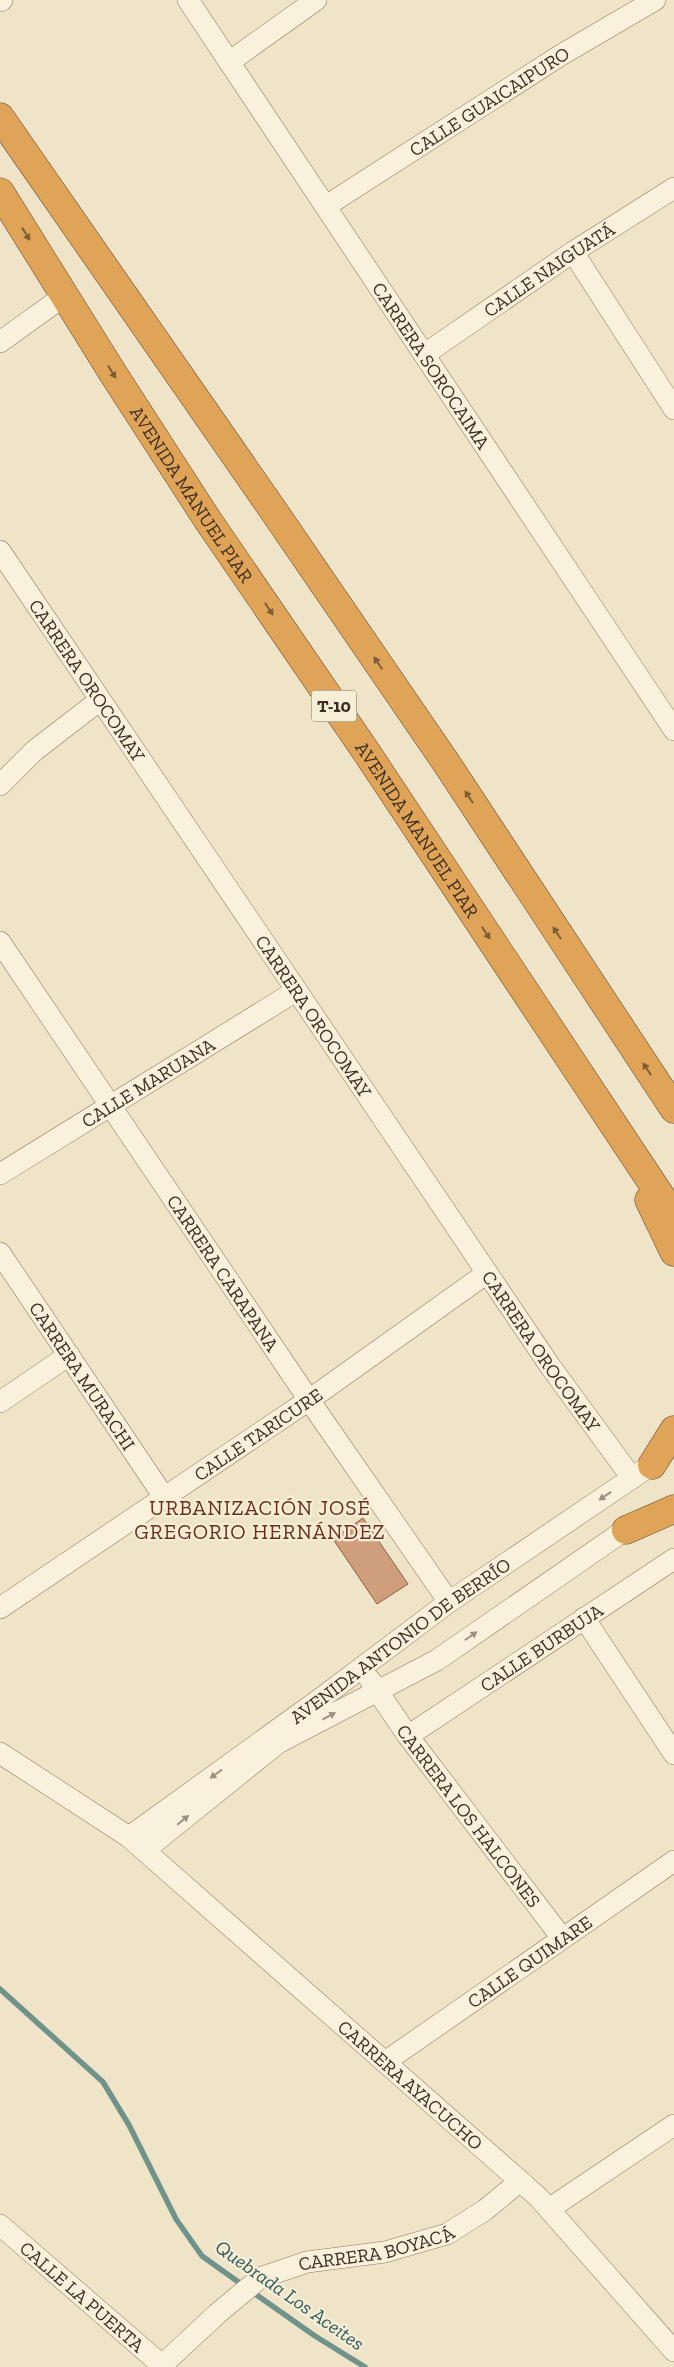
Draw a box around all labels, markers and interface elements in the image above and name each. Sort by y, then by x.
street label: CALLE GUAICAIPURO [405,41,573,161]
street label: CALLE NAIGUATÁ [479,217,619,322]
one-way arrow [21,227,30,240]
street label: CARRERA SOROCAIMA [367,277,496,454]
one-way arrow [107,365,116,378]
street label: AVENIDA MANUEL PIAR [126,402,259,587]
street label: CARRERA OROCOMAY [24,595,150,766]
one-way arrow [264,603,274,616]
one-way arrow [373,656,383,669]
road number: T-10 [312,690,356,721]
street label: AVENIDA MANUEL PIAR [351,737,484,922]
one-way arrow [464,791,473,804]
one-way arrow [481,927,490,940]
one-way arrow [553,927,562,940]
street label: CARRERA OROCOMAY [251,930,377,1102]
street label: CALLE MARUANA [77,1032,219,1132]
one-way arrow [642,1062,652,1076]
street label: CARRERA CARAPANA [162,1190,284,1356]
street label: CARRERA OROCOMAY [477,1266,606,1436]
street label: CARRERA MURACHI [25,1297,141,1454]
street label: CALLE TARICURE [189,1383,327,1486]
one-way arrow [598,1492,612,1501]
district label: URBANIZACIÓN JOSÉ GREGORIO HERNÁNDEZ [134,1495,386,1544]
street label: AVENIDA ANTONIO DE BERRÍO [285,1552,515,1728]
street label: CALLE BURBUJA [476,1598,607,1696]
one-way arrow [464,1632,477,1641]
one-way arrow [323,1712,336,1721]
street label: CARRERA LOS HALCONES [392,1720,546,1912]
one-way arrow [210,1768,223,1779]
one-way arrow [176,1814,189,1825]
street label: CALLE QUIMARE [463,1910,596,2013]
street label: CARRERA AYACUCHO [333,2015,488,2155]
street label: CARRERA BOYACÁ [295,2220,459,2276]
water label: Quebrada Los Aceites [211,2235,369,2355]
street label: CALLE LA PUERTA [15,2236,150,2357]

